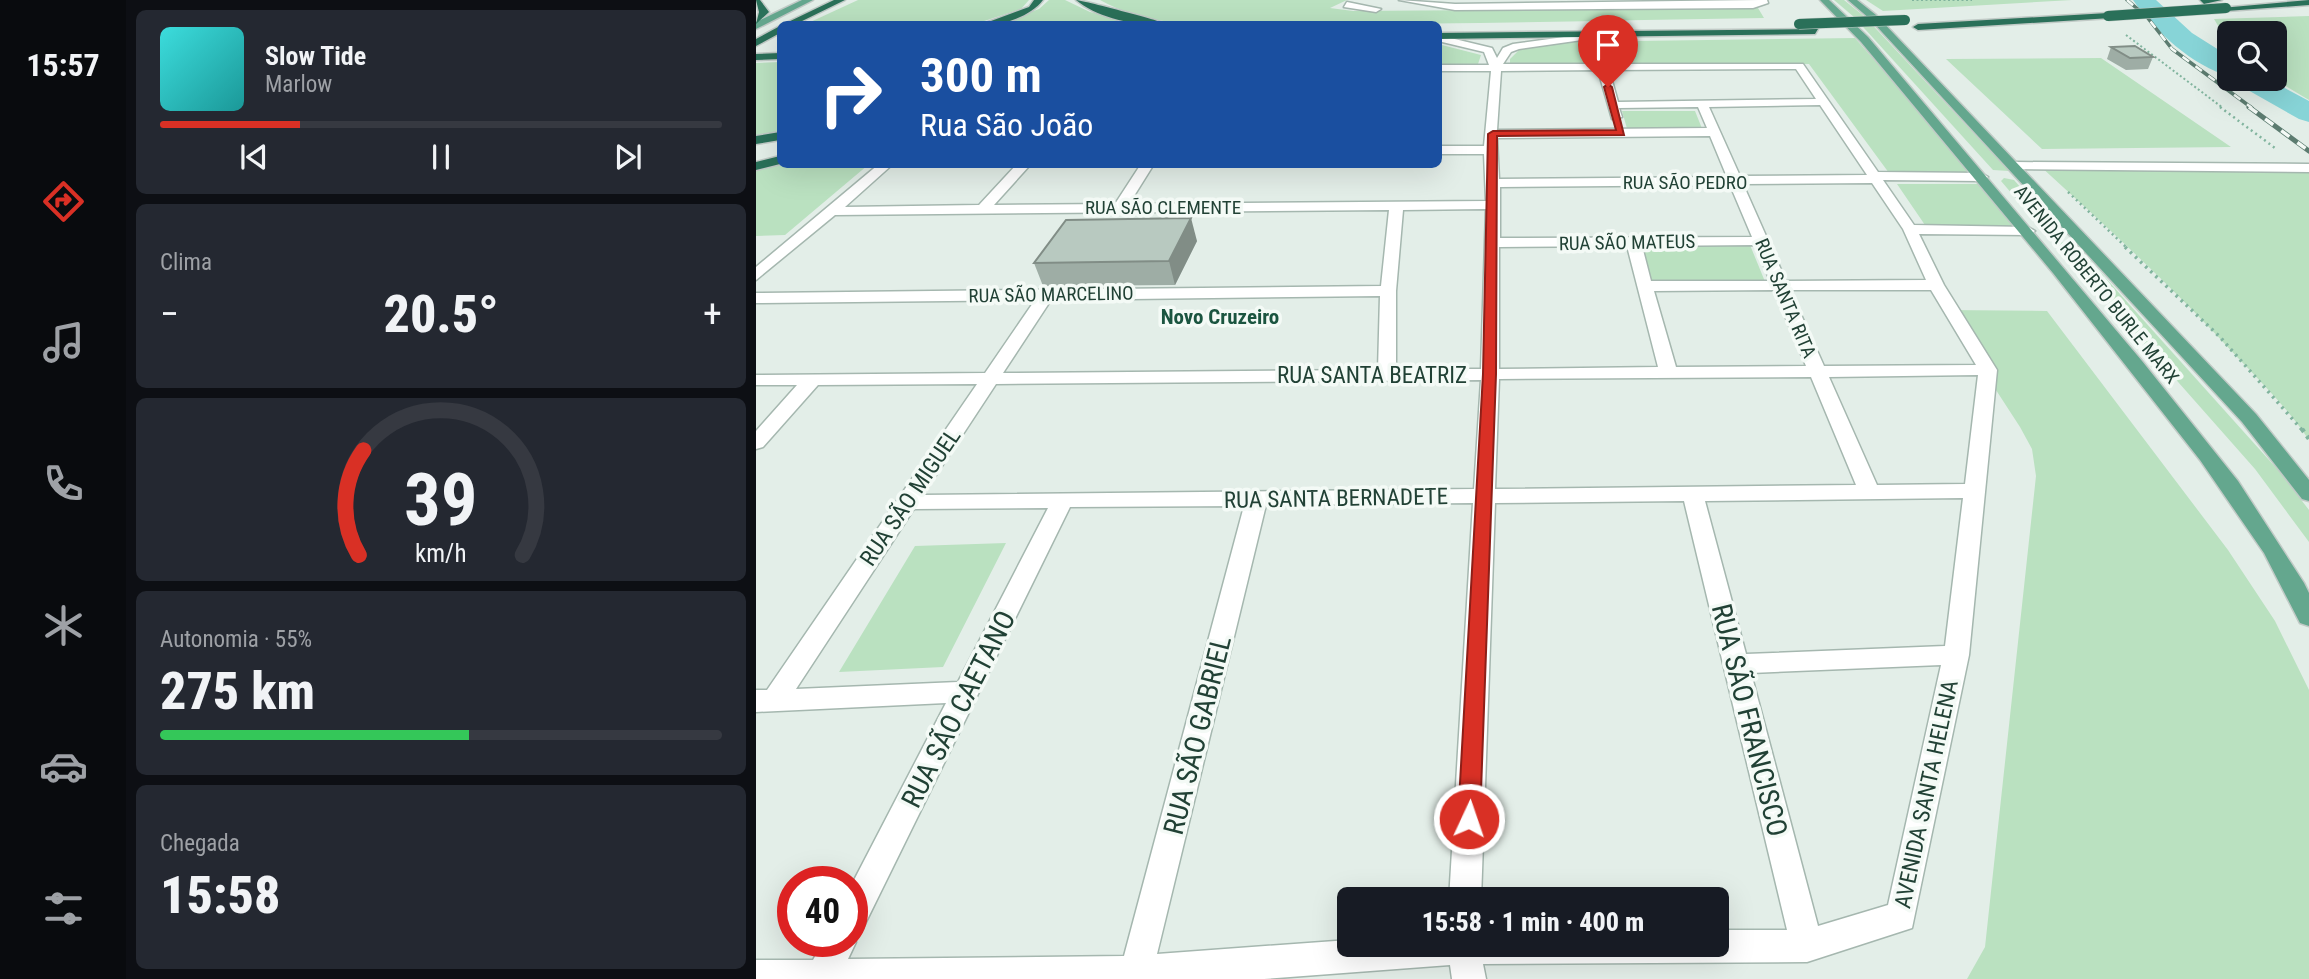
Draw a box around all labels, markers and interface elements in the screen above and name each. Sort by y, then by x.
pin [1578,15,1638,87]
map controls [2217,21,2287,91]
button: search [2217,21,2287,91]
icon: arrive [1589,26,1627,64]
text: Slow Tide [265,41,366,71]
text: 15:57 [26,46,100,84]
text: 300 m [920,47,1042,104]
icon: right [805,49,896,140]
text: Marlow [265,71,332,98]
text: Rua São João [920,106,1093,144]
icon: previous [235,138,273,176]
icon: pause [422,138,460,176]
icon: next [609,138,647,176]
street label: RUA SÃO PEDRO [1623,171,1747,194]
icon: directions [39,177,88,226]
street label: AVENIDA ROBERTO BURLE MARX [2009,180,2184,388]
street label: RUA SÃO CLEMENTE [1085,196,1241,219]
street label: RUA SÃO MATEUS [1559,230,1696,255]
street label: RUA SANTA RITA [1750,235,1821,361]
text: Clima [160,249,212,276]
street label: RUA SÃO MARCELINO [968,282,1134,307]
text: 20.5° [383,284,499,345]
text: − [160,292,179,336]
text: + [703,292,722,336]
district label: Novo Cruzeiro [1161,305,1279,329]
icon: music [39,318,88,367]
street label: RUA SANTA BEATRIZ [1277,362,1467,389]
street label: RUA SÃO MIGUEL [854,423,966,571]
text: 39 [404,458,478,544]
icon: phone [39,459,88,508]
street label: RUA SANTA BERNADETE [1224,483,1448,514]
text: km/h [415,539,467,568]
street label: RUA SÃO FRANCISCO [1705,600,1794,840]
icon: climate [39,601,88,650]
street label: RUA SÃO CAETANO [895,605,1022,813]
text: Autonomia · 55% [160,626,312,653]
street label: RUA SÃO GABRIEL [1157,632,1238,838]
text: 275 km [160,661,315,722]
street label: AVENIDA SANTA HELENA [1889,678,1964,911]
icon: car [39,742,88,791]
position arrow [1432,782,1506,856]
text: Chegada [160,830,240,857]
text: 15:58 [160,865,280,926]
speed limit sign: 40 [777,866,868,957]
icon: filters [39,884,88,933]
text: 15:58 · 1 min · 400 m [1422,907,1644,937]

